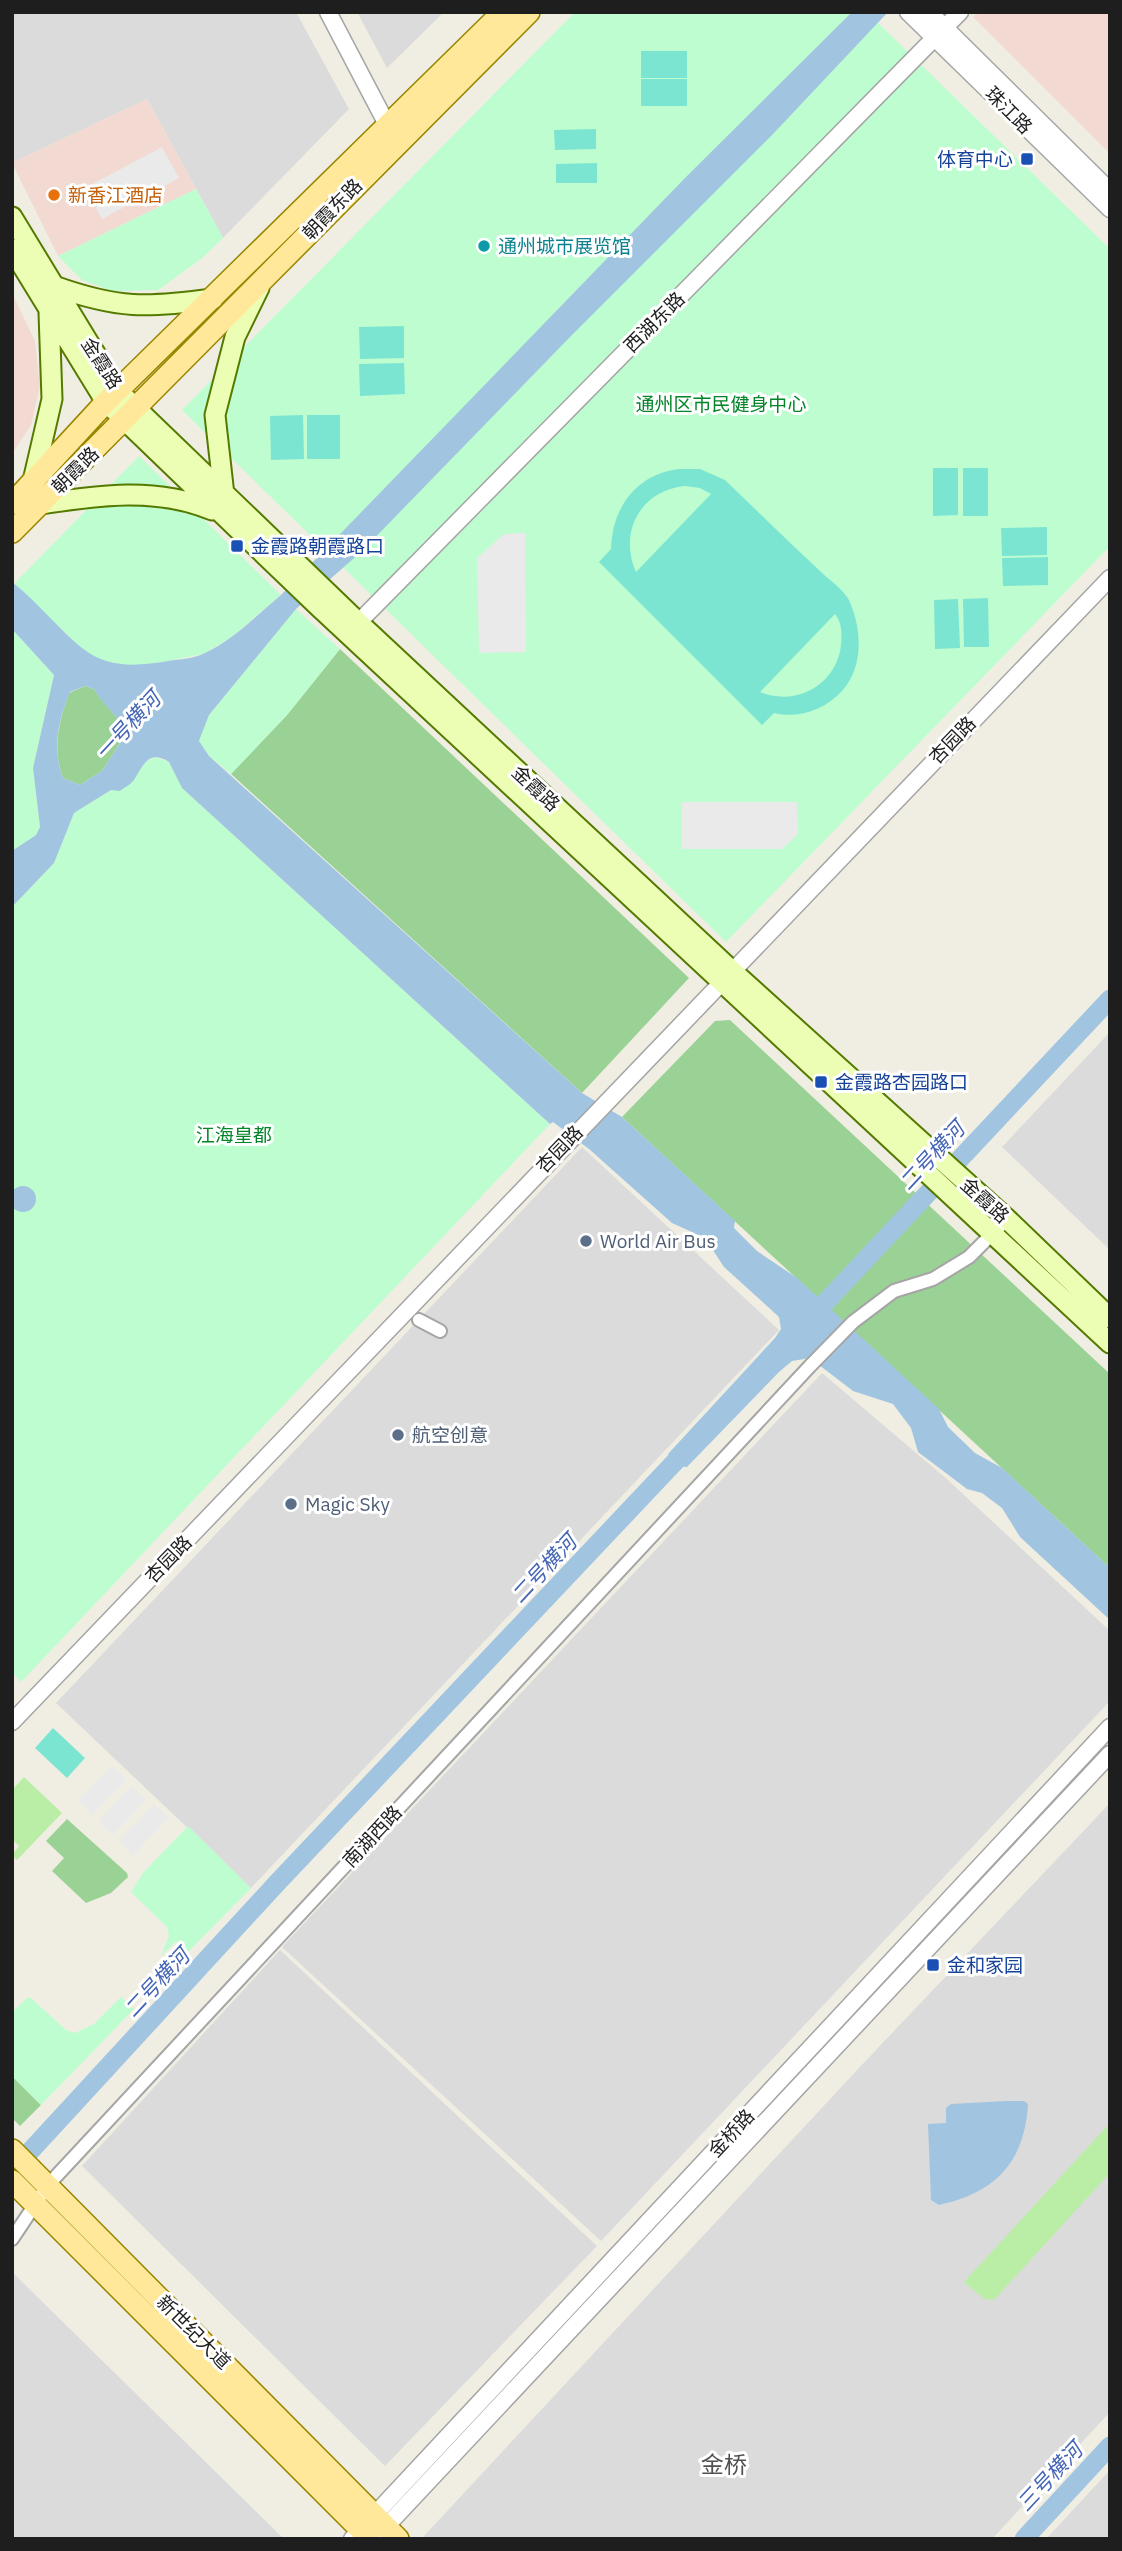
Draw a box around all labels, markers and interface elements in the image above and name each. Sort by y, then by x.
street label: 珠江路 [980,81,1038,139]
place label: 体育中心 [937,147,1013,171]
marker: 体育中心 [1019,151,1035,167]
street label: 朝霞东路 [297,173,367,245]
place label: 新香江酒店 [68,183,163,207]
marker: 新香江酒店 [46,187,62,203]
place label: 通州城市展览馆 [498,234,631,258]
marker: 通州城市展览馆 [476,238,492,254]
street label: 西湖东路 [619,287,689,357]
street label: 金霞路 [76,333,128,393]
park label: 通州区市民健身中心 [635,392,807,416]
street label: 朝霞路 [46,441,104,499]
place label: 金霞路朝霞路口 [251,534,384,558]
marker: 金霞路朝霞路口 [229,538,245,554]
water label: 一号横河 [88,682,169,766]
street label: 杏园路 [924,711,980,769]
street label: 金霞路 [507,760,565,816]
place label: 金霞路杏园路口 [835,1070,968,1094]
marker: 金霞路杏园路口 [813,1074,829,1090]
water label: 二号横河 [892,1112,973,1196]
street label: 杏园路 [531,1120,587,1178]
park label: 江海皇都 [196,1123,272,1147]
street label: 金霞路 [956,1172,1014,1228]
place label: World Air Bus [600,1229,716,1253]
marker: World Air Bus [578,1233,594,1249]
place label: 航空创意 [412,1423,488,1447]
marker: 航空创意 [390,1427,406,1443]
place label: Magic Sky [305,1492,390,1516]
marker: Magic Sky [283,1496,299,1512]
water label: 二号横河 [504,1525,585,1609]
street label: 杏园路 [140,1530,196,1588]
street label: 南湖西路 [337,1800,407,1872]
water label: 二号横河 [117,1939,198,2023]
place label: 金和家园 [947,1953,1023,1977]
marker: 金和家园 [925,1957,941,1973]
street label: 金桥路 [703,2104,759,2162]
street label: 新世纪大道 [152,2290,236,2374]
water label: 三号横河 [1010,2433,1091,2517]
district label: 金桥 [701,2449,747,2479]

